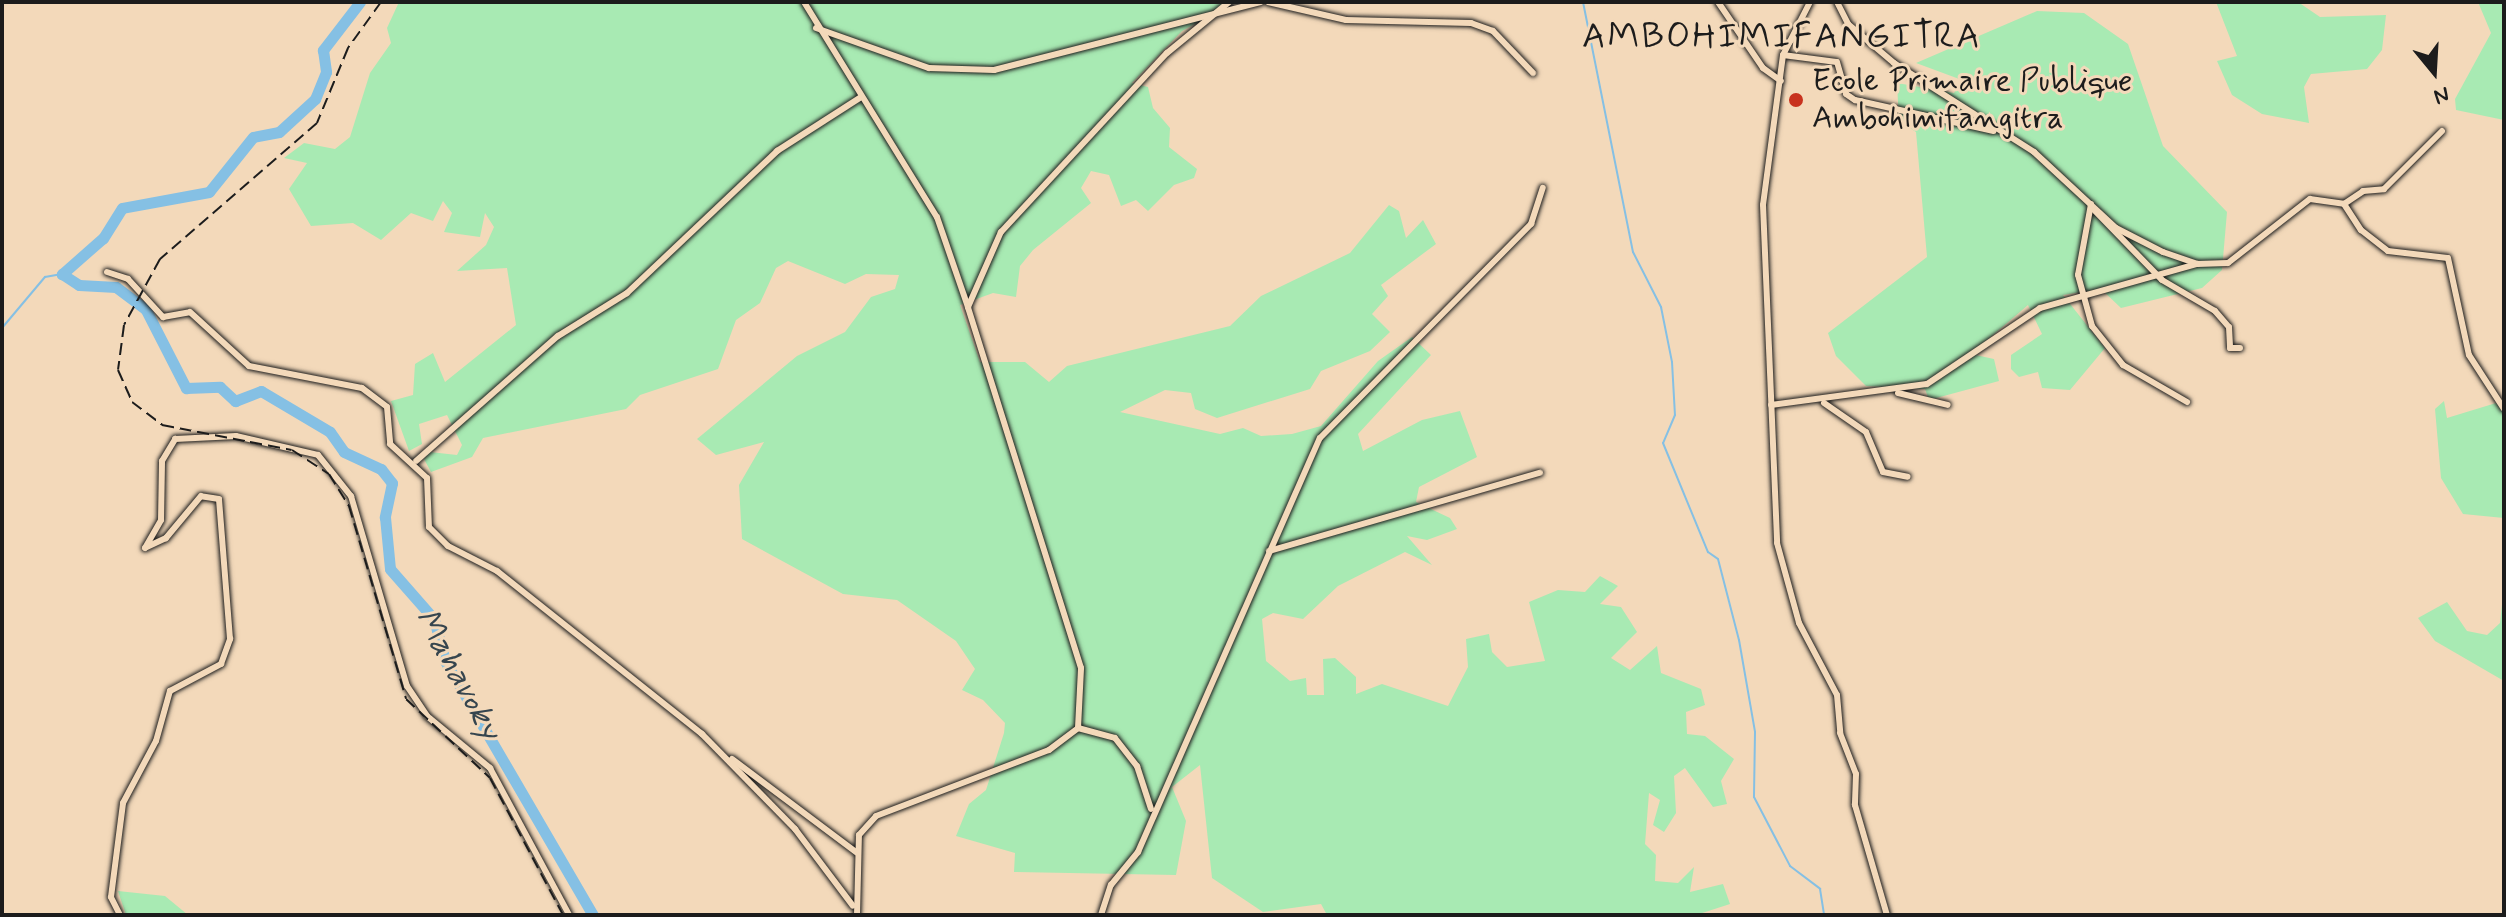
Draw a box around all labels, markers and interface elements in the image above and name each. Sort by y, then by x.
district label: AMBOHIMIFANGITRA [1586,16,1978,60]
north arrow [2394,32,2474,112]
place label: Ecole Primaire Publique Ambohimifangitra [1812,63,2139,138]
text: N [2430,79,2453,110]
marker: Ecole Primaire Publique Ambohimifangitra [1787,91,1805,109]
water label: Mahavoky [405,601,511,747]

